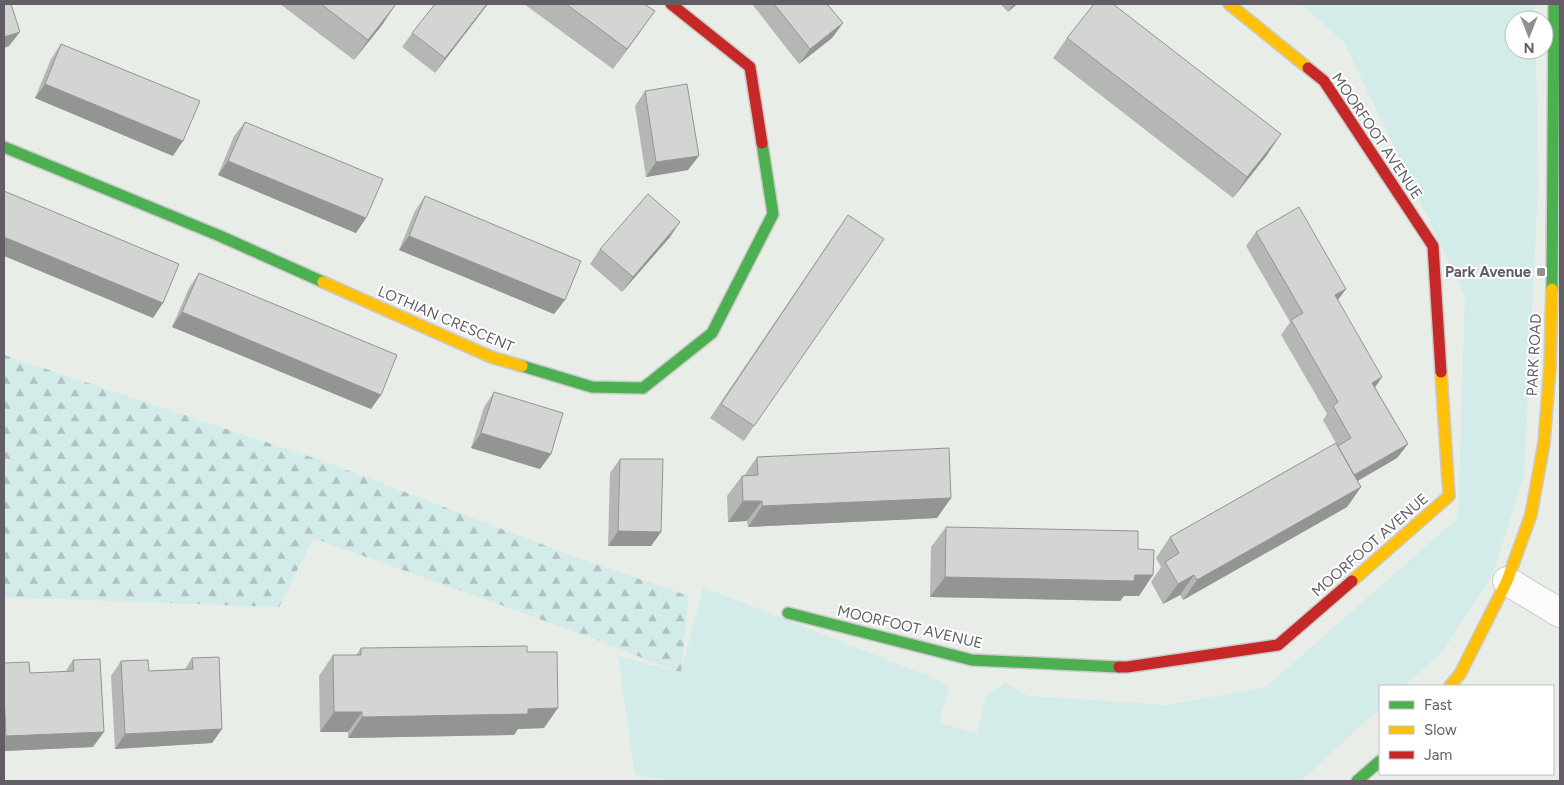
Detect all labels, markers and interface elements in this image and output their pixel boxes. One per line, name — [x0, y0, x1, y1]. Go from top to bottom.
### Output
north arrow — [1504, 10, 1554, 60]
text: N — [1524, 39, 1534, 56]
street label: MOORFOOT AVENUE — [1328, 69, 1426, 203]
place label: Park Avenue — [1445, 263, 1532, 281]
marker: Park Avenue — [1535, 266, 1547, 278]
street label: LOTHIAN CRESCENT — [375, 282, 517, 356]
street label: PARK ROAD — [1523, 313, 1545, 397]
street label: MOORFOOT AVENUE — [1308, 489, 1432, 601]
street label: MOORFOOT AVENUE — [836, 602, 984, 652]
legend — [1379, 685, 1554, 775]
text: Fast — [1424, 696, 1453, 714]
text: Slow — [1424, 721, 1457, 739]
text: Jam — [1424, 746, 1452, 764]

